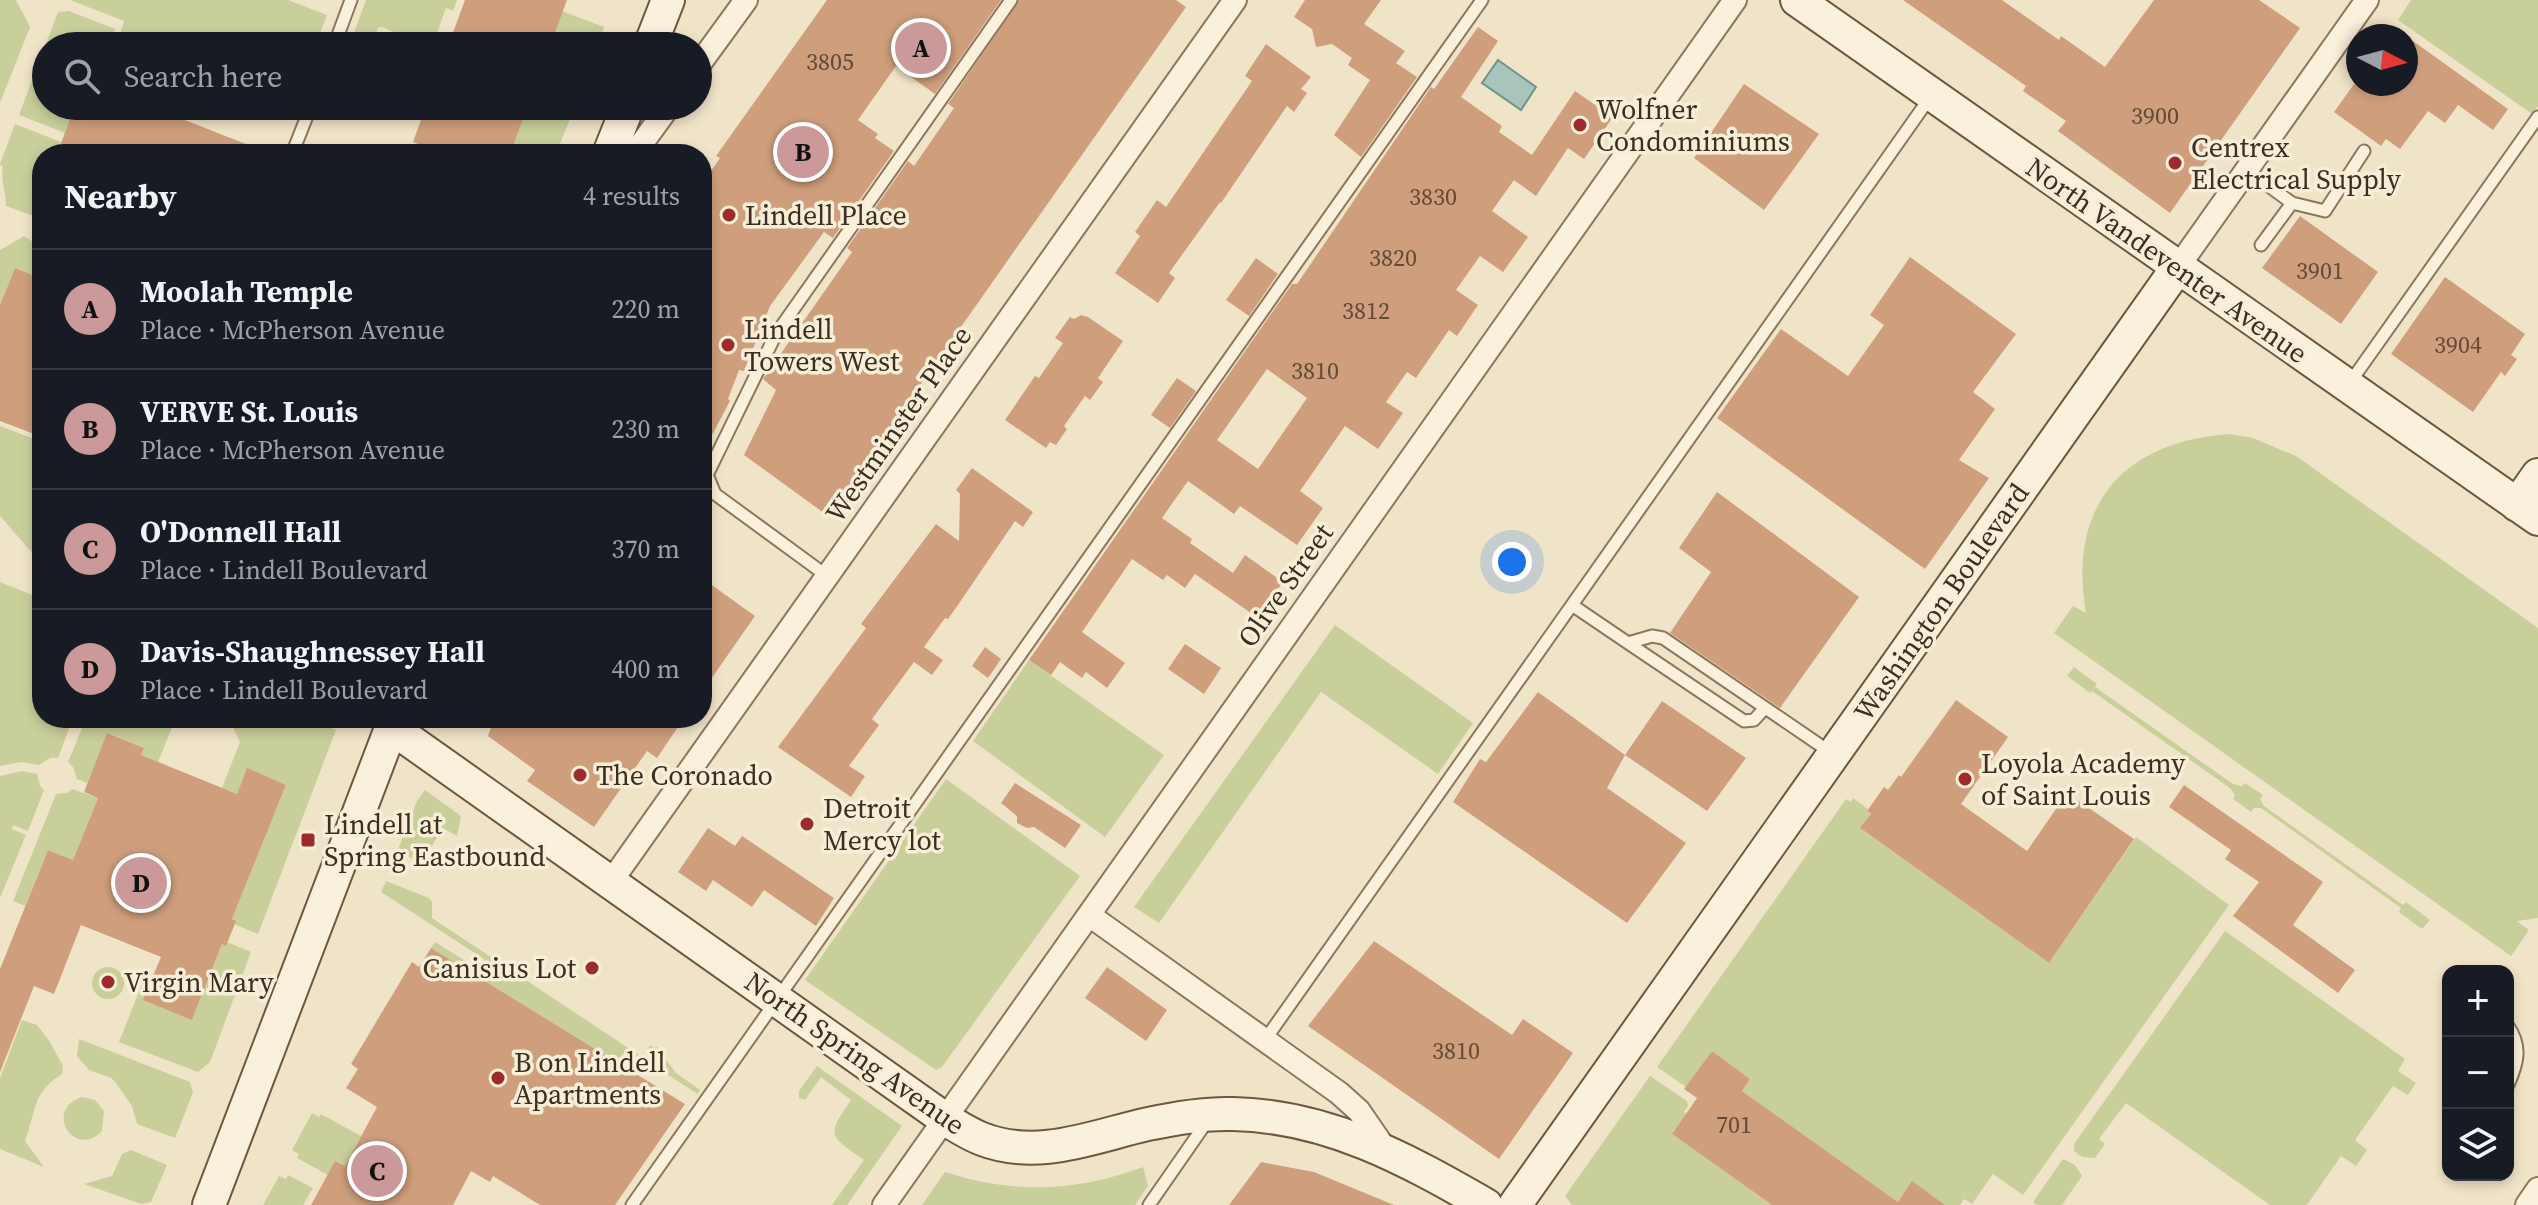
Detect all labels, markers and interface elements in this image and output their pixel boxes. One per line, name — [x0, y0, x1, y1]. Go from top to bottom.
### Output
pin: A — [895, 18, 947, 78]
north arrow — [2346, 24, 2418, 96]
search box — [32, 32, 712, 120]
house number: 3805 — [806, 45, 854, 78]
icon: search — [60, 54, 104, 98]
text: Search here — [124, 56, 282, 97]
place label: Wolfner Condominiums — [1596, 90, 1790, 160]
house number: 3900 — [2131, 99, 2179, 132]
marker: Wolfner Condominiums — [1571, 116, 1589, 134]
pin: B — [777, 122, 829, 182]
place label: Centrex Electrical Supply — [2191, 128, 2401, 198]
street label: North Vandeventer Avenue — [2019, 148, 2315, 372]
marker: Centrex Electrical Supply — [2166, 154, 2184, 172]
text: Nearby — [64, 173, 177, 219]
text: 4 results — [583, 178, 680, 214]
house number: 3830 — [1409, 180, 1457, 213]
place label: Lindell Place — [745, 196, 907, 234]
marker: Lindell Place — [720, 206, 738, 224]
house number: 3820 — [1369, 241, 1417, 274]
house number: 3901 — [2296, 254, 2344, 287]
text: Moolah Temple — [140, 271, 353, 312]
text: A — [81, 291, 99, 327]
text: 220 m — [612, 291, 680, 327]
house number: 3812 — [1342, 294, 1390, 327]
place label: Lindell Towers West — [744, 310, 900, 380]
text: Place · McPherson Avenue — [140, 312, 445, 348]
street label: Westminster Place — [816, 318, 980, 530]
house number: 3904 — [2434, 328, 2482, 361]
marker: Lindell Towers West — [719, 336, 737, 354]
house number: 3810 — [1291, 354, 1339, 387]
text: VERVE St. Louis — [140, 391, 358, 432]
text: B — [82, 411, 98, 447]
text: 230 m — [612, 411, 680, 447]
text: Place · McPherson Avenue — [140, 432, 445, 468]
street label: Washington Boulevard — [1844, 475, 2038, 729]
text: O'Donnell Hall — [140, 511, 341, 552]
street label: Olive Street — [1228, 515, 1342, 654]
text: C — [82, 531, 98, 567]
text: 370 m — [612, 531, 680, 567]
your location — [1492, 542, 1532, 582]
text: Place · Lindell Boulevard — [140, 552, 428, 588]
text: Davis-Shaughnessey Hall — [140, 631, 485, 672]
text: D — [81, 651, 99, 687]
text: 400 m — [612, 651, 680, 687]
text: Place · Lindell Boulevard — [140, 672, 428, 708]
place label: Loyola Academy of Saint Louis — [1981, 744, 2186, 814]
place label: The Coronado — [596, 756, 773, 794]
marker: The Coronado — [571, 766, 589, 784]
marker: Loyola Academy of Saint Louis — [1956, 770, 1974, 788]
place label: Detroit Mercy lot — [823, 789, 942, 859]
place label: Lindell at Spring Eastbound — [324, 805, 545, 875]
marker: Detroit Mercy lot — [798, 815, 816, 833]
marker: Lindell at Spring Eastbound — [299, 831, 317, 849]
pin: D — [115, 853, 167, 913]
place label: Canisius Lot — [423, 949, 577, 987]
marker: Canisius Lot — [583, 959, 601, 977]
place label: Virgin Mary — [124, 963, 274, 1001]
street label: North Spring Avenue — [737, 963, 973, 1143]
map controls — [2442, 965, 2514, 1181]
button: + — [2442, 965, 2514, 1037]
marker: Virgin Mary — [99, 973, 117, 991]
house number: 3810 — [1432, 1034, 1480, 1067]
button: − — [2442, 1037, 2514, 1109]
place label: B on Lindell Apartments — [514, 1043, 666, 1113]
marker: B on Lindell Apartments — [489, 1069, 507, 1087]
house number: 701 — [1716, 1108, 1752, 1141]
button: layers — [2442, 1109, 2514, 1181]
pin: C — [351, 1141, 403, 1201]

